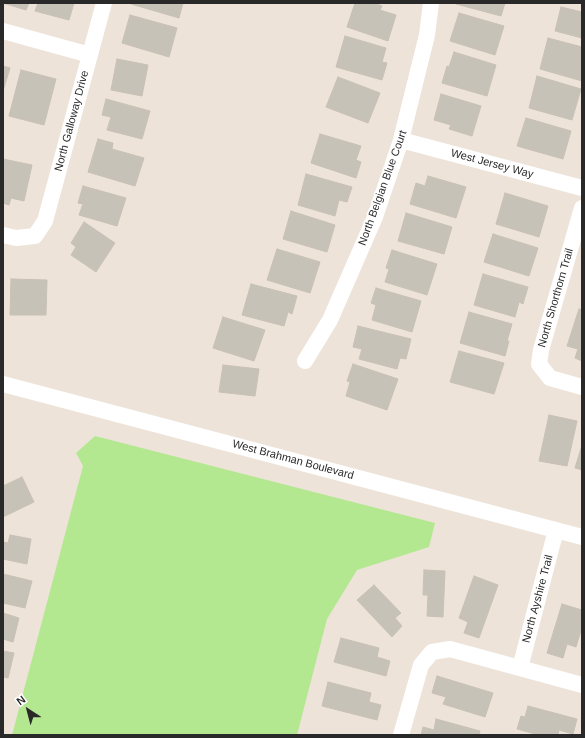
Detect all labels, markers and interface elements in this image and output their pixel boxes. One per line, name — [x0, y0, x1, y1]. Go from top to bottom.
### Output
street label: North Galloway Drive — [52, 69, 92, 173]
street label: North Belgian Blue Court — [356, 129, 410, 247]
street label: West Jersey Way — [449, 147, 535, 181]
street label: North Shorthorn Trail — [536, 247, 576, 349]
street label: West Brahman Boulevard — [231, 437, 355, 483]
street label: North Ayshire Trail — [520, 554, 556, 644]
north arrow — [8, 690, 48, 730]
text: N — [14, 693, 28, 707]

